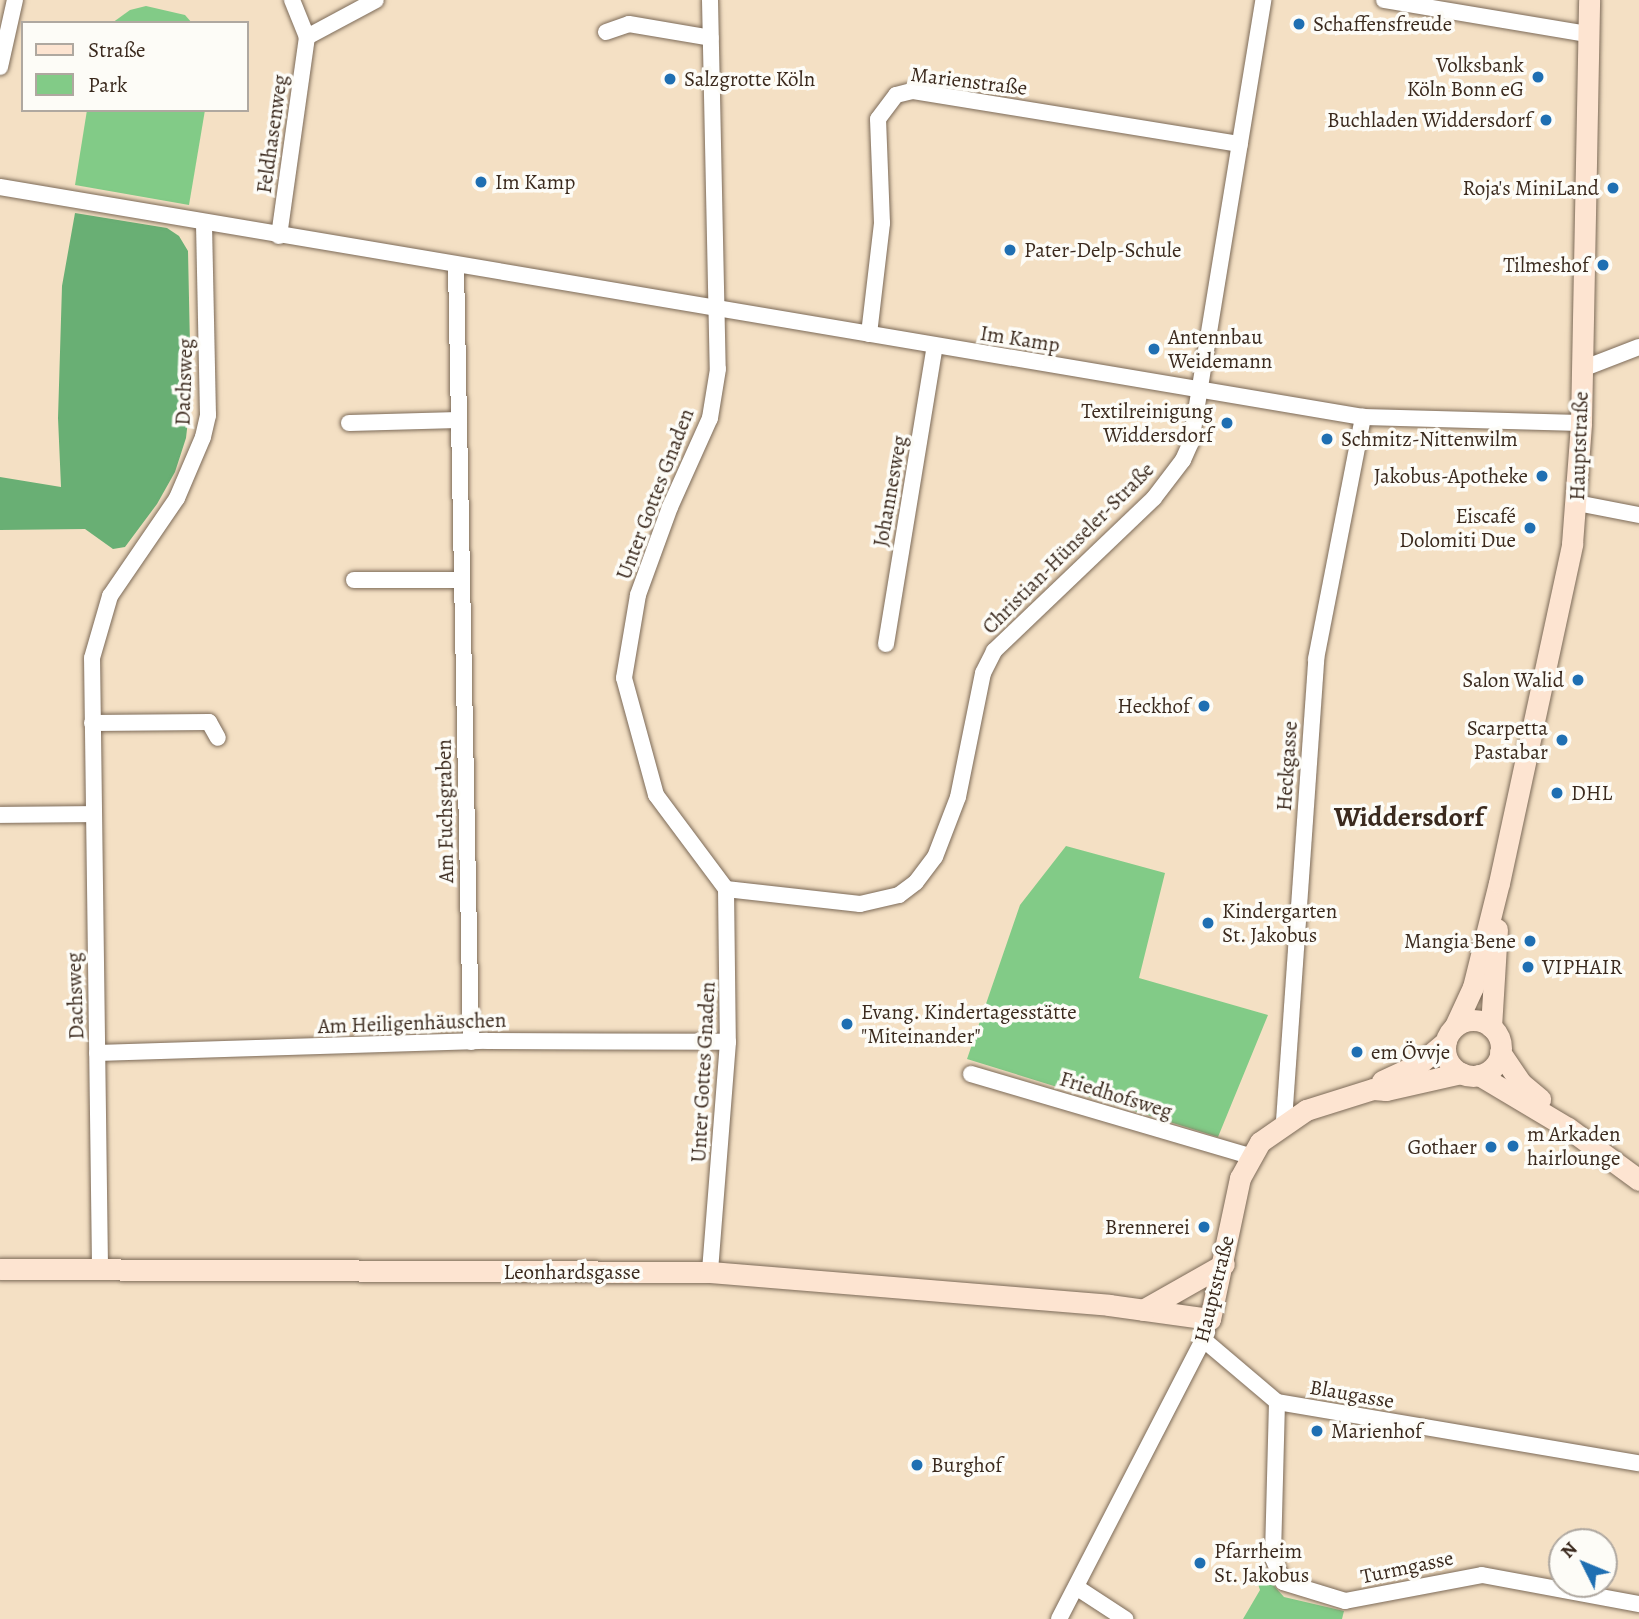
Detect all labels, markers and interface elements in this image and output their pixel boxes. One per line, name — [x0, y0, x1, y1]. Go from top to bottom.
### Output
place label: Schaffensfreude — [1313, 11, 1452, 37]
marker: Schaffensfreude — [1291, 16, 1307, 32]
legend — [21, 21, 248, 112]
text: Straße — [88, 36, 146, 64]
place label: Volksbank Köln Bonn eG — [1407, 52, 1524, 102]
street label: Marienstraße — [909, 61, 1029, 101]
place label: Salzgrotte Köln — [684, 66, 815, 92]
marker: Volksbank Köln Bonn eG — [1530, 69, 1546, 85]
text: Park — [88, 71, 127, 99]
marker: Salzgrotte Köln — [662, 71, 678, 87]
street label: Feldhasenweg — [251, 73, 293, 195]
place label: Buchladen Widdersdorf — [1327, 107, 1532, 133]
marker: Buchladen Widdersdorf — [1538, 112, 1554, 128]
place label: Im Kamp — [495, 169, 575, 195]
marker: Im Kamp — [473, 174, 489, 190]
place label: Roja's MiniLand — [1463, 175, 1599, 201]
marker: Roja's MiniLand — [1605, 180, 1621, 196]
place label: Pater-Delp-Schule — [1024, 237, 1181, 263]
marker: Pater-Delp-Schule — [1002, 242, 1018, 258]
place label: Tilmeshof — [1503, 252, 1589, 278]
marker: Tilmeshof — [1595, 257, 1611, 273]
street label: Im Kamp — [978, 320, 1062, 358]
place label: Antennbau Weidemann — [1168, 324, 1272, 374]
street label: Dachsweg — [170, 338, 198, 426]
marker: Antennbau Weidemann — [1146, 341, 1162, 357]
street label: Hauptstraße — [1564, 391, 1594, 501]
place label: Textilreinigung Widdersdorf — [1081, 398, 1213, 448]
street label: Unter Gottes Gnaden — [611, 405, 699, 583]
marker: Textilreinigung Widdersdorf — [1219, 415, 1235, 431]
place label: Schmitz-Nittenwilm — [1341, 426, 1518, 452]
marker: Schmitz-Nittenwilm — [1319, 431, 1335, 447]
street label: Johannesweg — [868, 433, 912, 549]
street label: Christian-Hünseler-Straße — [977, 457, 1159, 639]
place label: Jakobus-Apotheke — [1374, 463, 1528, 489]
marker: Jakobus-Apotheke — [1534, 468, 1550, 484]
place label: Eiscafé Dolomiti Due — [1399, 503, 1516, 553]
marker: Eiscafé Dolomiti Due — [1522, 520, 1538, 536]
place label: Salon Walid — [1462, 667, 1564, 693]
marker: Salon Walid — [1570, 672, 1586, 688]
place label: Heckhof — [1117, 693, 1190, 719]
marker: Heckhof — [1196, 698, 1212, 714]
place label: Scarpetta Pastabar — [1467, 715, 1548, 765]
street label: Heckgasse — [1271, 720, 1303, 812]
marker: Scarpetta Pastabar — [1554, 732, 1570, 748]
street label: Am Fuchsgraben — [431, 739, 459, 883]
place label: DHL — [1571, 780, 1612, 806]
marker: DHL — [1549, 785, 1565, 801]
district label: Widdersdorf — [1334, 800, 1484, 834]
place label: Kindergarten St. Jakobus — [1222, 898, 1337, 948]
marker: Kindergarten St. Jakobus — [1200, 915, 1216, 931]
place label: Mangia Bene — [1404, 928, 1516, 954]
marker: Mangia Bene — [1522, 933, 1538, 949]
street label: Dachsweg — [61, 952, 89, 1040]
place label: VIPHAIR — [1542, 954, 1622, 980]
marker: VIPHAIR — [1520, 959, 1536, 975]
street label: Unter Gottes Gnaden — [686, 981, 720, 1163]
place label: Evang. Kindertagesstätte "Miteinander" — [861, 999, 1077, 1049]
street label: Am Heiligenhäuschen — [317, 1007, 507, 1039]
marker: Evang. Kindertagesstätte "Miteinander" — [839, 1016, 855, 1032]
place label: em Övvje — [1371, 1039, 1450, 1065]
marker: em Övvje — [1349, 1044, 1365, 1060]
street label: Friedhofsweg — [1057, 1066, 1175, 1124]
place label: m Arkaden hairlounge — [1527, 1121, 1621, 1171]
place label: Gothaer — [1408, 1134, 1477, 1160]
marker: m Arkaden hairlounge — [1505, 1138, 1521, 1154]
marker: Gothaer — [1483, 1139, 1499, 1155]
place label: Brennerei — [1105, 1214, 1190, 1240]
marker: Brennerei — [1196, 1219, 1212, 1235]
street label: Hauptstraße — [1189, 1233, 1239, 1345]
street label: Leonhardsgasse — [504, 1259, 640, 1285]
street label: Blaugasse — [1308, 1374, 1396, 1414]
place label: Marienhof — [1331, 1418, 1422, 1444]
marker: Marienhof — [1309, 1423, 1325, 1439]
place label: Burghof — [931, 1452, 1002, 1478]
marker: Burghof — [909, 1457, 925, 1473]
north arrow — [1548, 1528, 1618, 1598]
text: N — [1555, 1536, 1583, 1564]
place label: Pfarrheim St. Jakobus — [1214, 1538, 1310, 1588]
street label: Turmgasse — [1358, 1545, 1456, 1589]
marker: Pfarrheim St. Jakobus — [1192, 1555, 1208, 1571]

